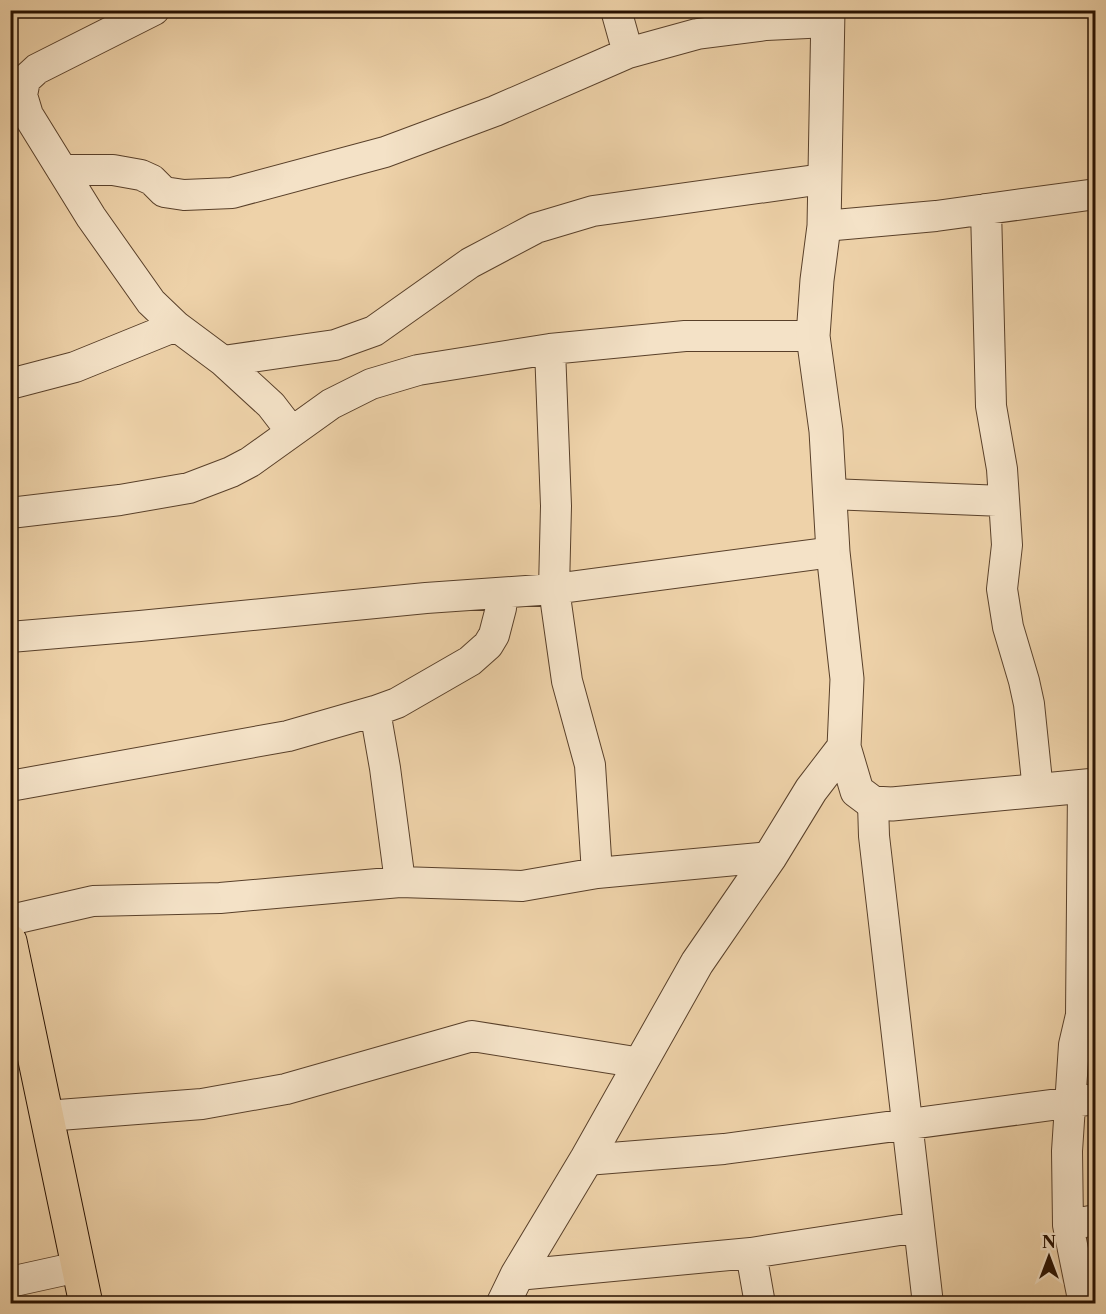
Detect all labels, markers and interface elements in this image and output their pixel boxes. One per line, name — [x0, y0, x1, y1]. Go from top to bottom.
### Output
north arrow — [1019, 1227, 1079, 1287]
text: N — [1042, 1232, 1056, 1252]

